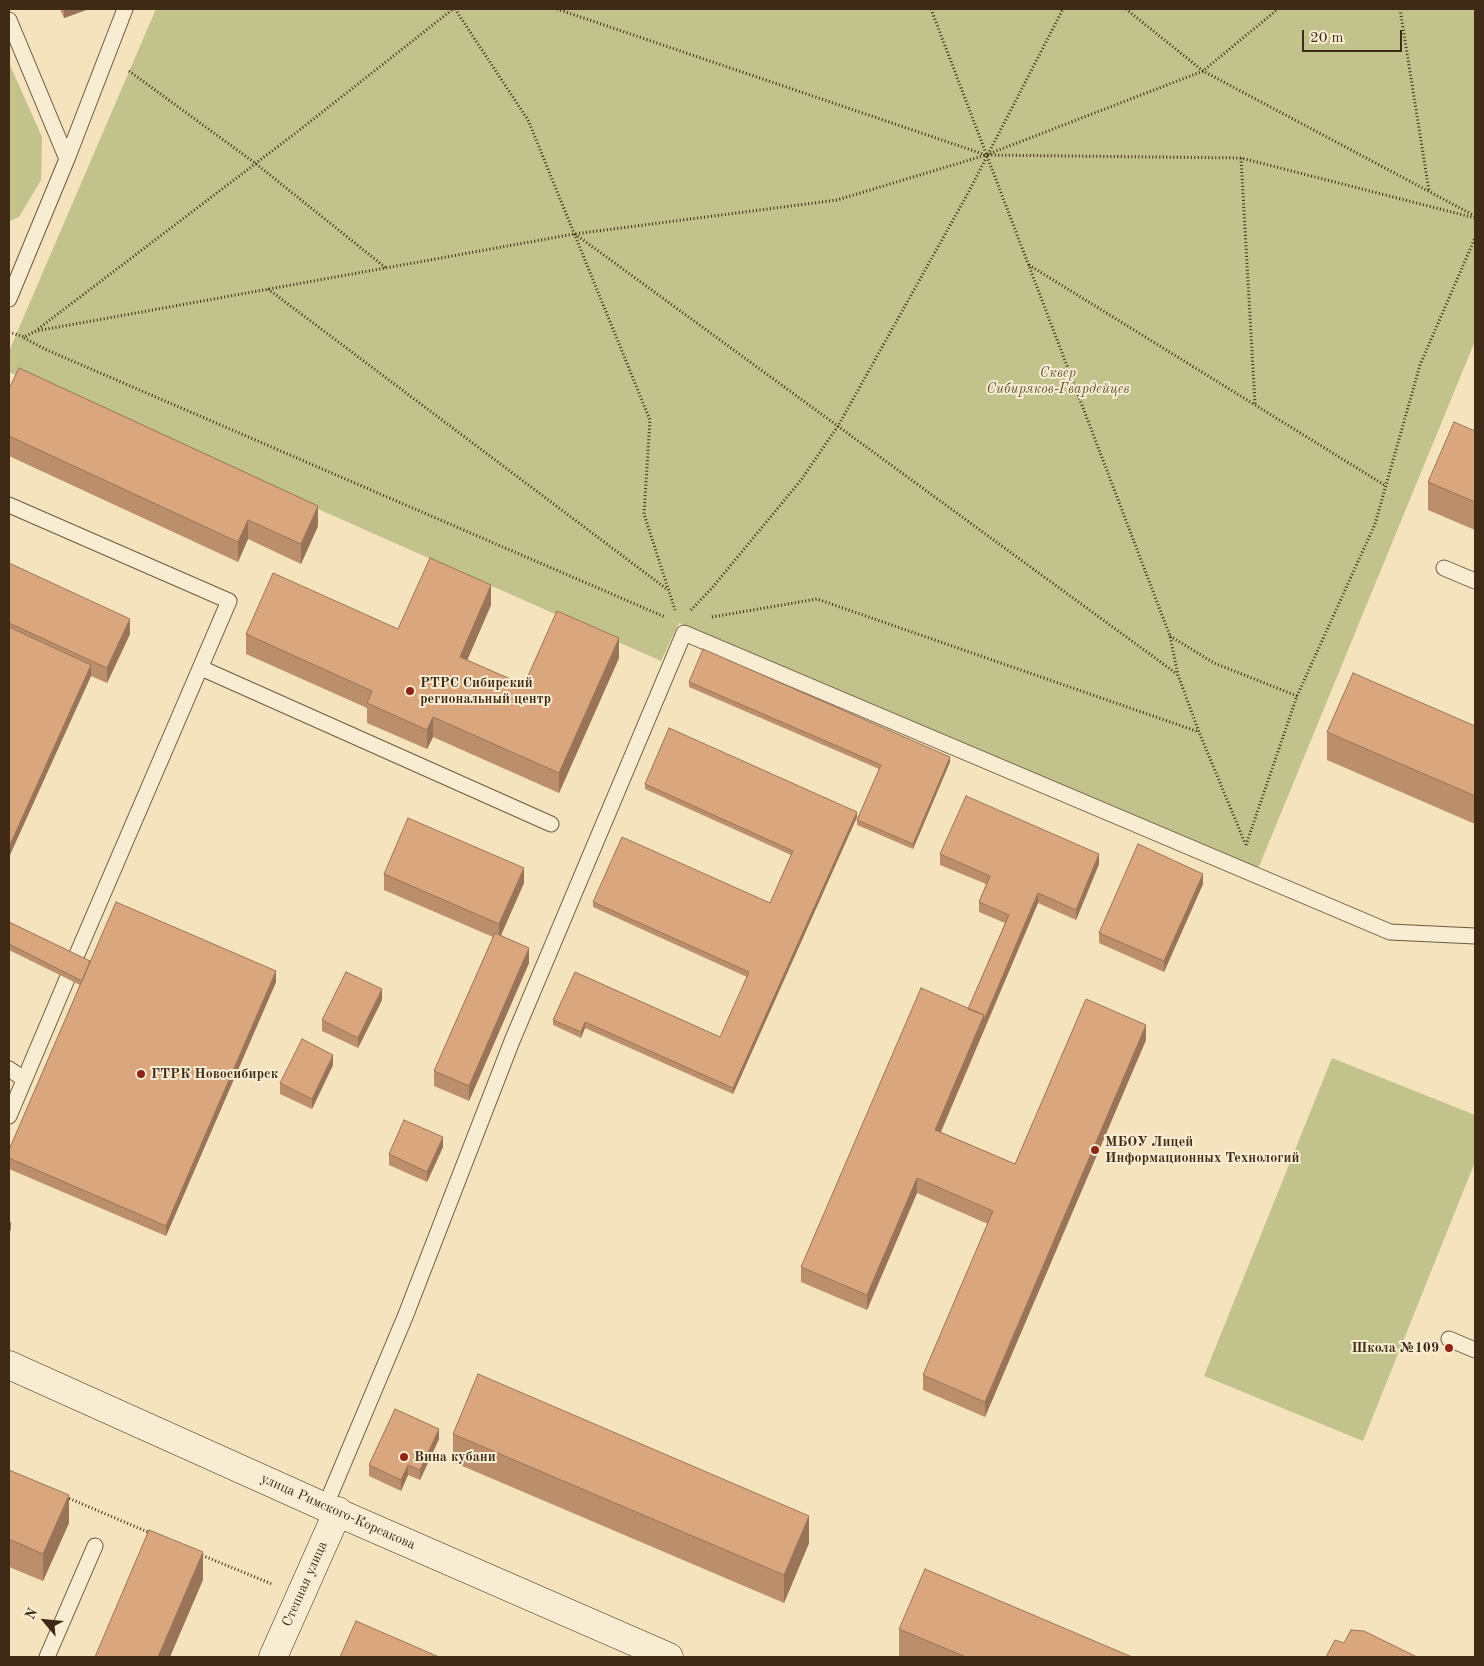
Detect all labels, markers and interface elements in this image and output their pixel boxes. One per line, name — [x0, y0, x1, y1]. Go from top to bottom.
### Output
scale bar — [1304, 20, 1404, 52]
text: 20 m — [1310, 31, 1344, 46]
park label: Сквер Сибиряков-Гвардейцев — [987, 365, 1129, 398]
place label: РТРС Сибирский региональный центр — [420, 675, 551, 708]
marker: РТРС Сибирский региональный центр — [404, 685, 416, 697]
place label: ГТРК Новосибирск — [151, 1066, 278, 1082]
marker: ГТРК Новосибирск — [135, 1068, 147, 1080]
place label: МБОУ Лицей Информационных Технологий — [1105, 1134, 1299, 1166]
marker: МБОУ Лицей Информационных Технологий — [1089, 1144, 1101, 1156]
place label: Школа №109 — [1351, 1340, 1439, 1356]
marker: Школа №109 — [1443, 1342, 1455, 1354]
place label: Вина кубани — [414, 1449, 496, 1465]
marker: Вина кубани — [398, 1451, 410, 1463]
street label: улица Римского-Корсакова — [258, 1470, 418, 1554]
street label: Степная улица — [279, 1539, 331, 1629]
north arrow — [20, 1596, 70, 1646]
text: N — [23, 1606, 40, 1622]

